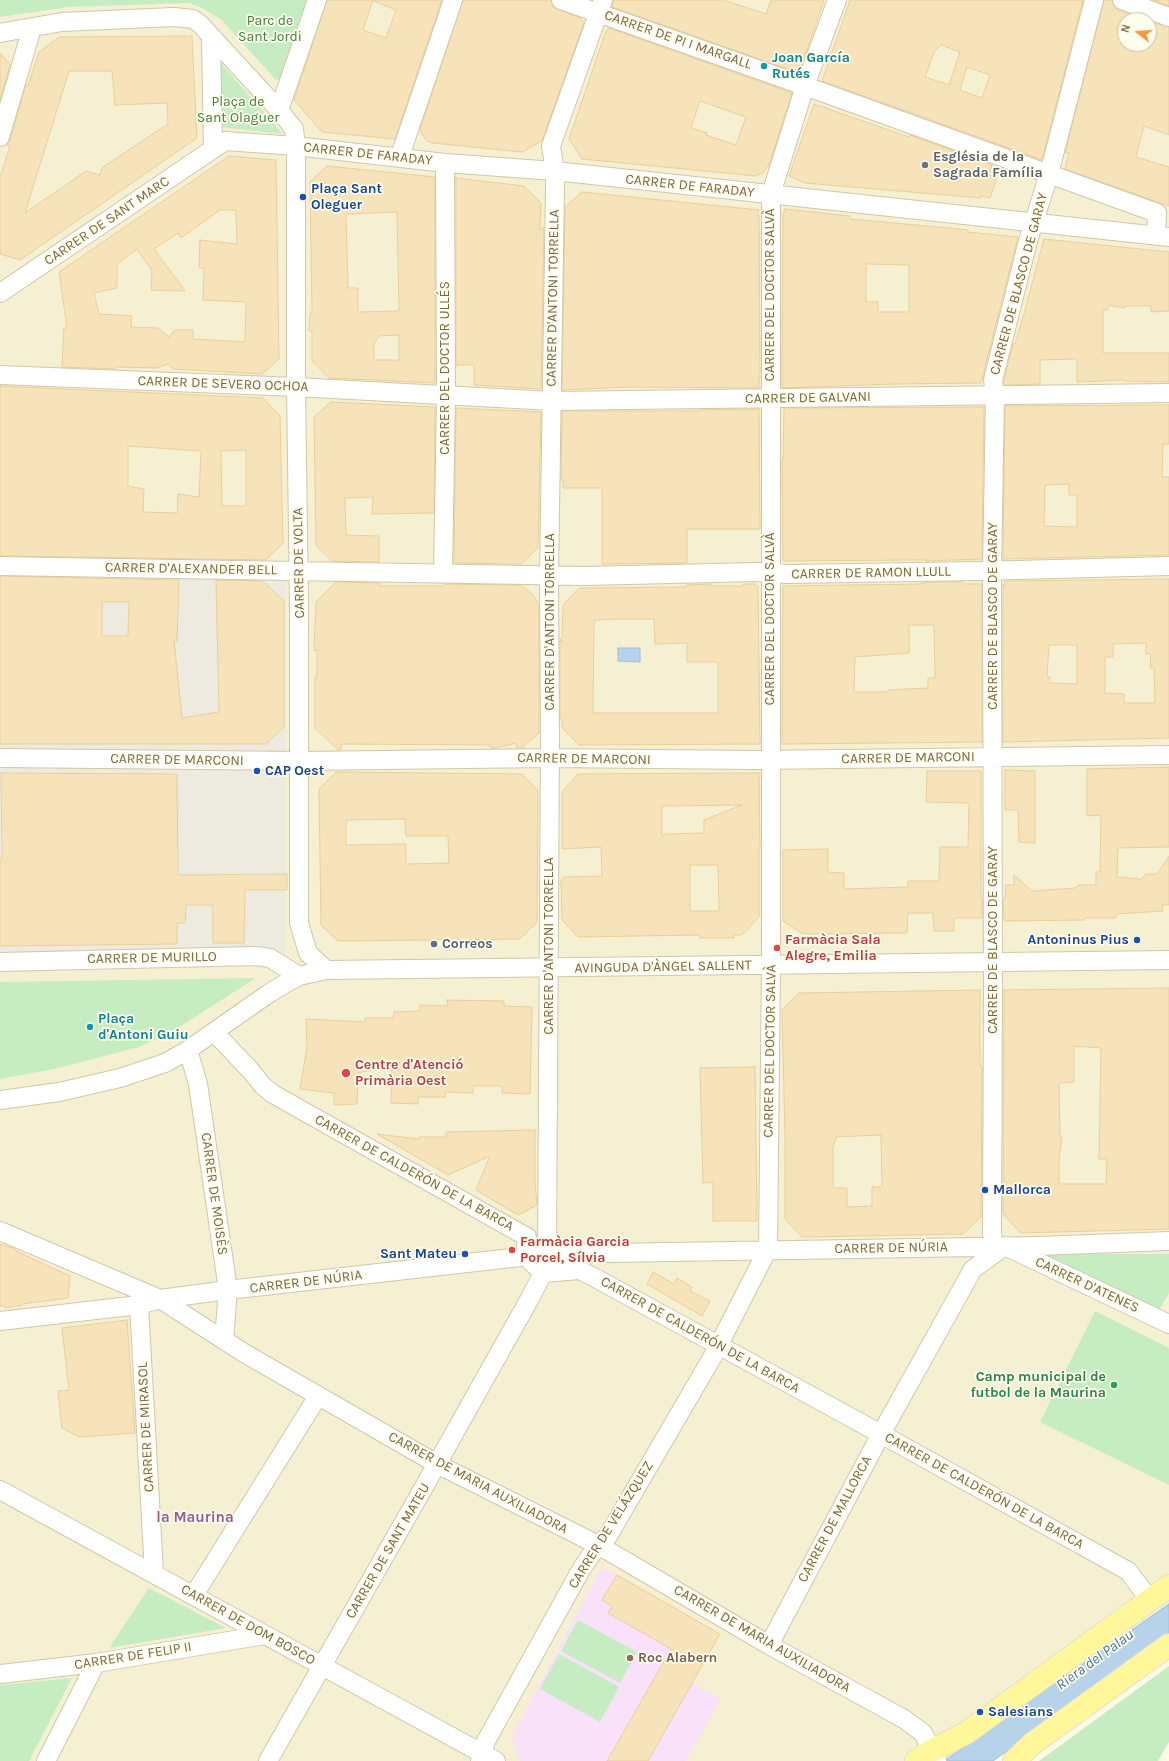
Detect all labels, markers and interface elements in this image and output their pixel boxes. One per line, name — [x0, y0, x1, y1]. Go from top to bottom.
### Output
street label: CARRER DE PI I MARGALL — [602, 7, 754, 73]
north arrow — [1117, 12, 1157, 52]
park label: Parc de Sant Jordi — [238, 13, 302, 46]
text: N — [1119, 23, 1133, 34]
place label: Joan García Rutés — [772, 50, 850, 82]
marker: Joan García Rutés — [759, 61, 769, 71]
park label: Plaça de Sant Olaguer — [197, 94, 279, 126]
street label: CARRER DE FARADAY — [303, 139, 433, 169]
place label: Església de la Sagrada Família — [933, 149, 1043, 182]
marker: Església de la Sagrada Família — [920, 160, 930, 170]
street label: CARRER DE FARADAY — [625, 171, 755, 201]
street label: CARRER DE SANT MARC — [41, 173, 173, 269]
place label: Plaça Sant Oleguer — [311, 181, 382, 214]
street label: CARRER DE BLASCO DE GARAY — [987, 191, 1051, 377]
marker: Plaça Sant Oleguer — [298, 192, 308, 202]
street label: CARRER DEL DOCTOR SALVÀ — [762, 208, 778, 382]
street label: CARRER D'ANTONI TORRELLA — [543, 209, 563, 387]
street label: CARRER DEL DOCTOR ULLÉS — [437, 281, 453, 455]
street label: CARRER DE SEVERO OCHOA — [137, 373, 309, 395]
street label: CARRER DE GALVANI — [745, 389, 871, 407]
street label: CARRER DE VOLTA — [290, 507, 308, 619]
street label: CARRER DE BLASCO DE GARAY — [985, 522, 1001, 710]
street label: CARRER DEL DOCTOR SALVÀ — [762, 532, 778, 706]
street label: CARRER D'ANTONI TORRELLA — [542, 533, 558, 711]
street label: CARRER D'ALEXANDER BELL — [105, 559, 277, 579]
street label: CARRER DE RAMON LLULL — [791, 563, 951, 583]
street label: CARRER DE MARCONI — [841, 748, 975, 768]
street label: CARRER DE MARCONI — [517, 749, 651, 769]
street label: CARRER DE MARCONI — [110, 750, 244, 770]
place label: CAP Oest — [265, 763, 324, 779]
marker: CAP Oest — [252, 766, 262, 776]
street label: CARRER DE BLASCO DE GARAY — [985, 846, 1001, 1034]
street label: CARRER D'ANTONI TORRELLA — [541, 857, 557, 1035]
place label: Farmàcia Sala Alegre, Emilia — [785, 932, 881, 964]
place label: Antoninus Pius — [1027, 932, 1129, 948]
marker: Antoninus Pius — [1132, 935, 1142, 945]
place label: Correos — [442, 936, 493, 952]
marker: Correos — [429, 939, 439, 949]
marker: Farmàcia Sala Alegre, Emilia — [772, 943, 782, 953]
street label: CARRER DE MURILLO — [87, 948, 217, 968]
street label: AVINGUDA D'ÀNGEL SALLENT — [574, 957, 752, 977]
street label: CARRER DEL DOCTOR SALVÀ — [760, 964, 780, 1138]
place label: Plaça d'Antoni Guiu — [98, 1011, 189, 1044]
marker: Plaça d'Antoni Guiu — [85, 1022, 95, 1032]
place label: Centre d'Atenció Primària Oest — [355, 1057, 463, 1090]
marker: Centre d'Atenció Primària Oest — [340, 1067, 352, 1079]
street label: CARRER DE CALDERÓN DE LA BARCA — [312, 1111, 516, 1235]
street label: CARRER DE MOISÈS — [197, 1132, 231, 1256]
place label: Mallorca — [993, 1182, 1051, 1198]
marker: Mallorca — [980, 1185, 990, 1195]
place label: Farmàcia Garcia Porcel, Sílvia — [520, 1234, 630, 1266]
street label: CARRER DE NÚRIA — [834, 1239, 948, 1257]
marker: Farmàcia Garcia Porcel, Sílvia — [507, 1245, 517, 1255]
place label: Sant Mateu — [380, 1246, 457, 1262]
marker: Sant Mateu — [460, 1249, 470, 1259]
street label: CARRER D'ATENES — [1032, 1254, 1142, 1316]
street label: CARRER DE NÚRIA — [249, 1267, 363, 1297]
street label: CARRER DE CALDERÓN DE LA BARCA — [598, 1273, 802, 1397]
street label: CARRER DE MIRASOL — [134, 1361, 158, 1493]
place label: Camp municipal de futbol de la Maurina — [970, 1369, 1106, 1402]
marker: Camp municipal de futbol de la Maurina — [1109, 1380, 1119, 1390]
street label: CARRER DE MARIA AUXILIADORA — [385, 1428, 571, 1538]
street label: CARRER DE CALDERÓN DE LA BARCA — [882, 1429, 1086, 1553]
street label: CARRER DE MALLORCA — [794, 1453, 876, 1585]
street label: CARRER DE VELÁZQUEZ — [565, 1458, 657, 1592]
street label: CARRER DE SANT MATEU — [342, 1480, 434, 1622]
district label: la Maurina — [156, 1509, 234, 1527]
street label: CARRER DE DOM BOSCO — [178, 1581, 318, 1669]
street label: CARRER DE MARIA AUXILIADORA — [671, 1581, 853, 1697]
water label: Riera del Palau — [1053, 1626, 1137, 1694]
street label: CARRER DE FELIP II — [73, 1638, 193, 1674]
place label: Roc Alabern — [638, 1650, 717, 1666]
marker: Roc Alabern — [625, 1653, 635, 1663]
place label: Salesians — [988, 1704, 1053, 1720]
marker: Salesians — [975, 1707, 985, 1717]

